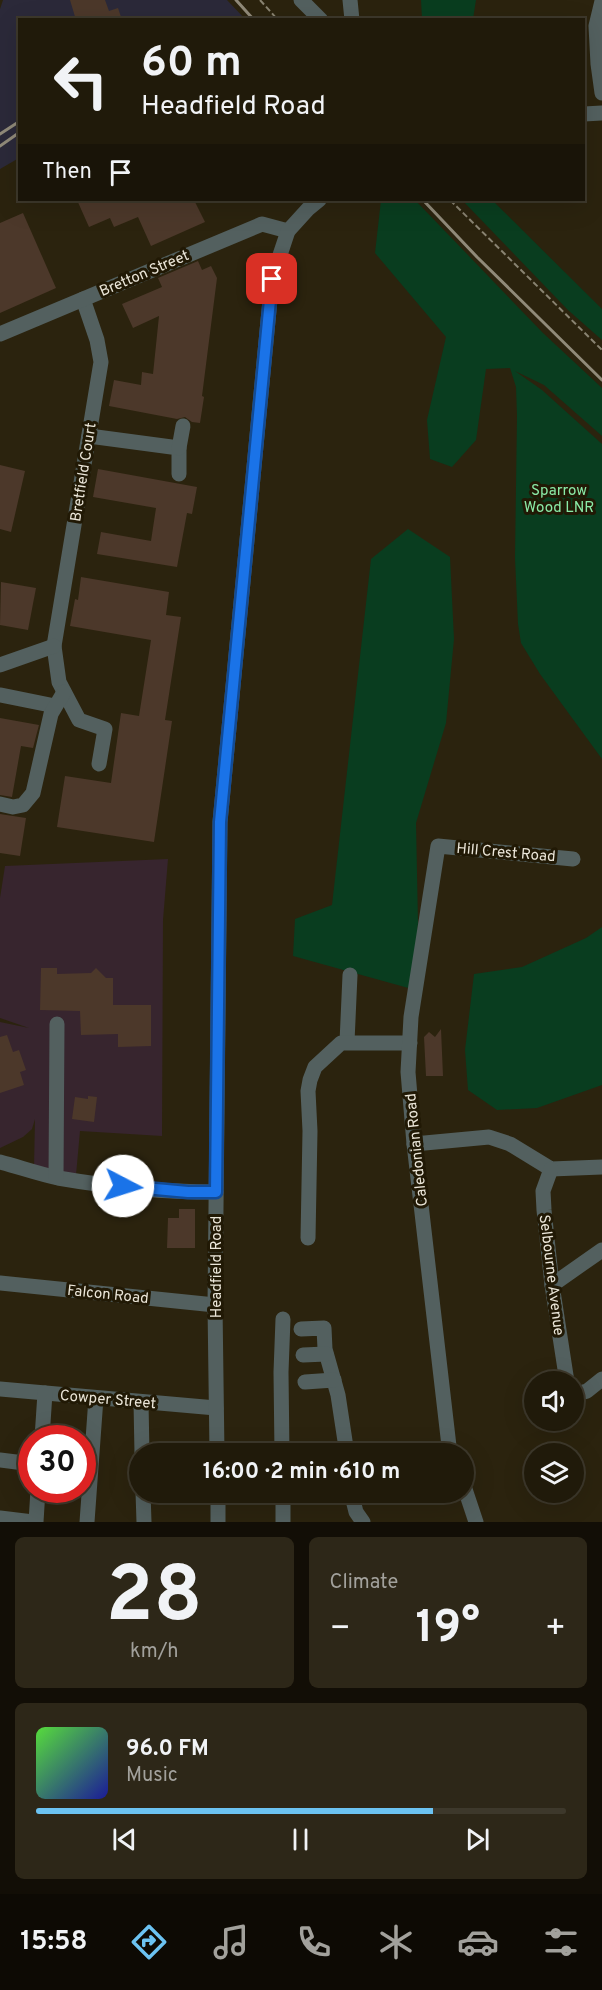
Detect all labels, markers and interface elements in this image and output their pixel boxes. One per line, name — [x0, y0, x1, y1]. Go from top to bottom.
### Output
text: 60 m — [141, 38, 242, 91]
icon: left — [42, 42, 120, 120]
text: Headfield Road — [141, 90, 326, 124]
icon: arrive — [104, 156, 137, 189]
text: Then — [42, 159, 92, 186]
street label: Bretton Street — [97, 247, 192, 302]
pin — [246, 253, 297, 304]
icon: arrive — [255, 262, 288, 295]
street label: Bretfield Court — [67, 421, 102, 523]
park label: Sparrow Wood LNR — [524, 482, 594, 518]
street label: Hill Crest Road — [455, 840, 556, 867]
street label: Caledonian Road — [402, 1092, 433, 1207]
position arrow — [91, 1154, 155, 1218]
street label: Selbourne Avenue — [534, 1214, 567, 1337]
street label: Headfield Road — [208, 1216, 227, 1318]
street label: Falcon Road — [66, 1282, 149, 1309]
map controls — [524, 1371, 584, 1503]
button: sound — [524, 1371, 584, 1431]
street label: Cowper Street — [59, 1387, 157, 1414]
speed limit sign: 30 — [18, 1425, 96, 1503]
button: layers — [524, 1443, 584, 1503]
text: 16:00 · 2 min · 610 m — [203, 1459, 400, 1486]
text: 28 — [106, 1550, 203, 1649]
text: Climate — [330, 1570, 398, 1596]
text: 19° — [416, 1601, 480, 1658]
text: − — [330, 1609, 351, 1651]
text: + — [545, 1609, 566, 1651]
text: km/h — [130, 1639, 179, 1665]
text: 96.0 FM — [126, 1736, 209, 1763]
text: Music — [126, 1763, 178, 1789]
icon: previous — [108, 1823, 141, 1856]
icon: pause — [284, 1823, 317, 1856]
icon: next — [461, 1823, 494, 1856]
icon: directions — [128, 1921, 170, 1963]
icon: music — [210, 1921, 252, 1963]
icon: phone — [293, 1921, 335, 1963]
icon: climate — [375, 1921, 417, 1963]
icon: car — [457, 1921, 499, 1963]
icon: filters — [540, 1921, 582, 1963]
text: 15:58 — [20, 1925, 88, 1959]

